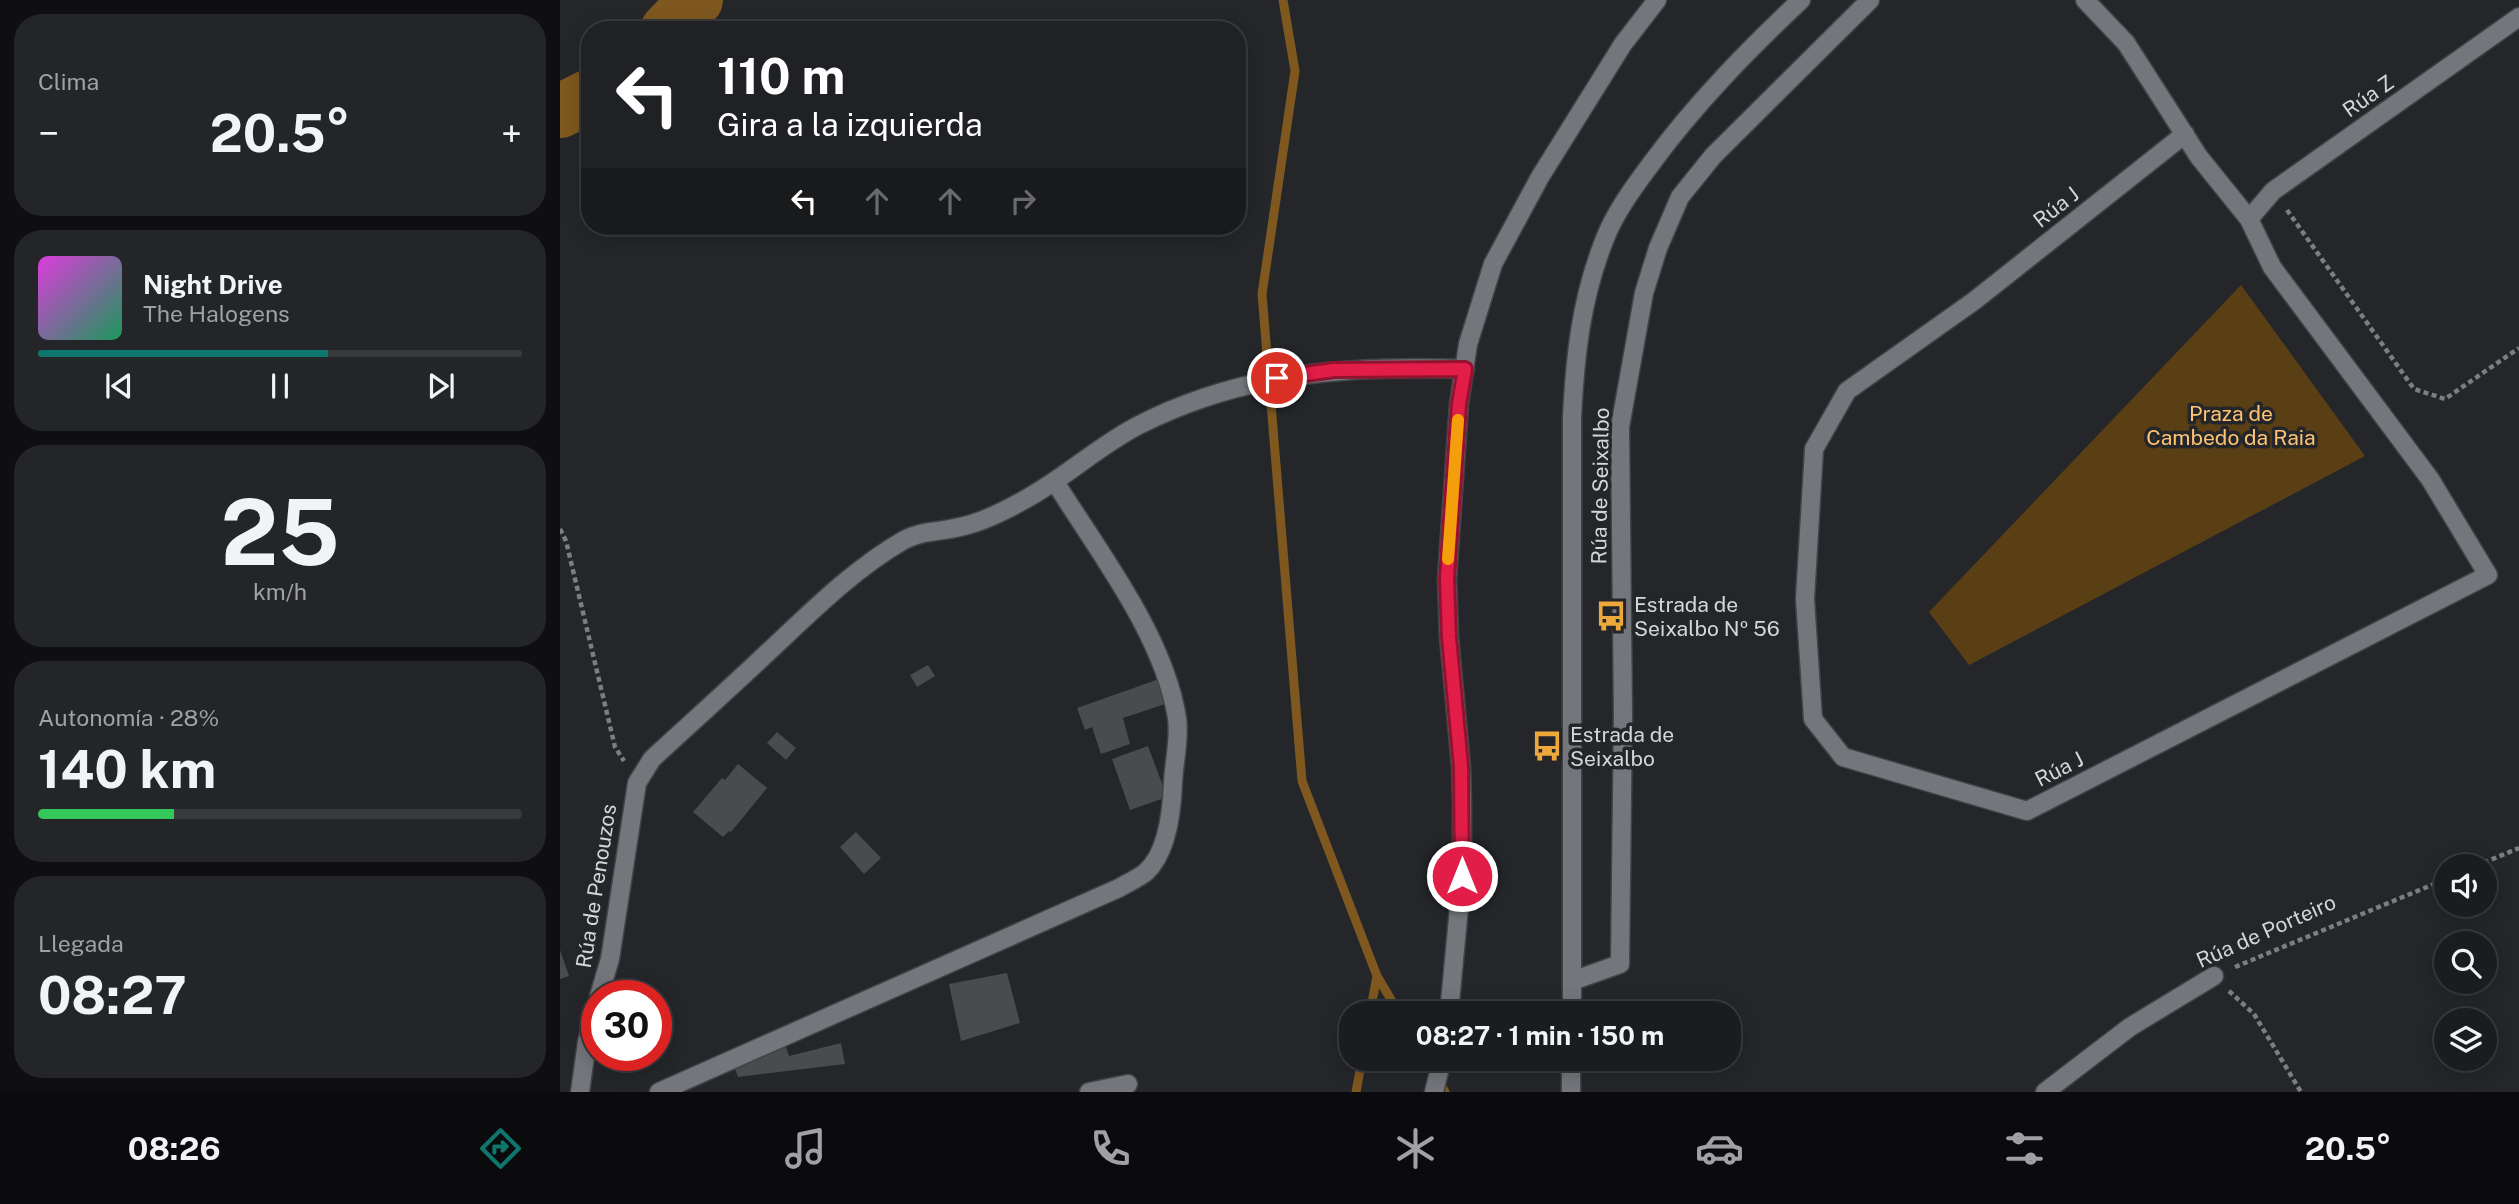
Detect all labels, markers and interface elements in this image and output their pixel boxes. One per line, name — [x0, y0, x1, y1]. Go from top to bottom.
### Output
text: 110 m — [717, 47, 845, 105]
icon: left — [602, 49, 693, 140]
text: Clima — [38, 68, 99, 95]
street label: Rúa Z — [2338, 70, 2398, 122]
text: 20.5° — [210, 103, 350, 164]
text: Gira a la izquierda — [717, 106, 983, 143]
text: − — [38, 111, 59, 156]
text: + — [501, 111, 522, 156]
street label: Rúa J — [2028, 181, 2084, 233]
icon: left — [785, 182, 823, 220]
icon: ahead — [858, 182, 896, 220]
icon: ahead — [931, 182, 969, 220]
icon: right — [1004, 182, 1042, 220]
text: Night Drive — [143, 269, 283, 300]
text: The Halogens — [143, 300, 290, 327]
pin — [1247, 348, 1307, 408]
icon: arrive — [1258, 359, 1296, 397]
icon: previous — [100, 367, 138, 405]
icon: pause — [261, 367, 299, 405]
icon: next — [422, 367, 460, 405]
park label: Praza de Cambedo da Raia — [2146, 401, 2316, 450]
street label: Rúa de Seixalbo — [1586, 407, 1614, 565]
text: 25 — [220, 479, 340, 585]
text: km/h — [253, 578, 307, 605]
place label: Estrada de Seixalbo Nº 56 — [1634, 592, 1780, 641]
bus stop icon: Estrada de Seixalbo Nº 56 — [1594, 599, 1628, 633]
text: Autonomía · 28% — [38, 704, 219, 731]
place label: Estrada de Seixalbo — [1570, 722, 1674, 771]
bus stop icon: Estrada de Seixalbo — [1530, 729, 1564, 763]
text: 140 km — [38, 739, 216, 800]
street label: Rúa J — [2031, 746, 2087, 792]
street label: Rúa de Penouzos — [571, 802, 621, 970]
position arrow — [1425, 839, 1499, 913]
map controls — [2434, 854, 2497, 1071]
button: sound — [2434, 854, 2497, 917]
street label: Rúa de Porteiro — [2192, 889, 2340, 973]
text: Llegada — [38, 930, 124, 957]
button: search — [2434, 931, 2497, 994]
text: 08:27 — [38, 965, 187, 1026]
speed limit sign: 30 — [581, 980, 672, 1071]
button: layers — [2434, 1008, 2497, 1071]
text: 08:27 · 1 min · 150 m — [1416, 1020, 1664, 1051]
icon: directions — [476, 1124, 525, 1173]
icon: music — [781, 1124, 830, 1173]
icon: phone — [1086, 1124, 1135, 1173]
icon: climate — [1391, 1124, 1440, 1173]
icon: car — [1695, 1124, 1744, 1173]
icon: filters — [2000, 1124, 2049, 1173]
text: 08:26 — [128, 1130, 221, 1167]
text: 20.5° — [2305, 1130, 2391, 1167]

